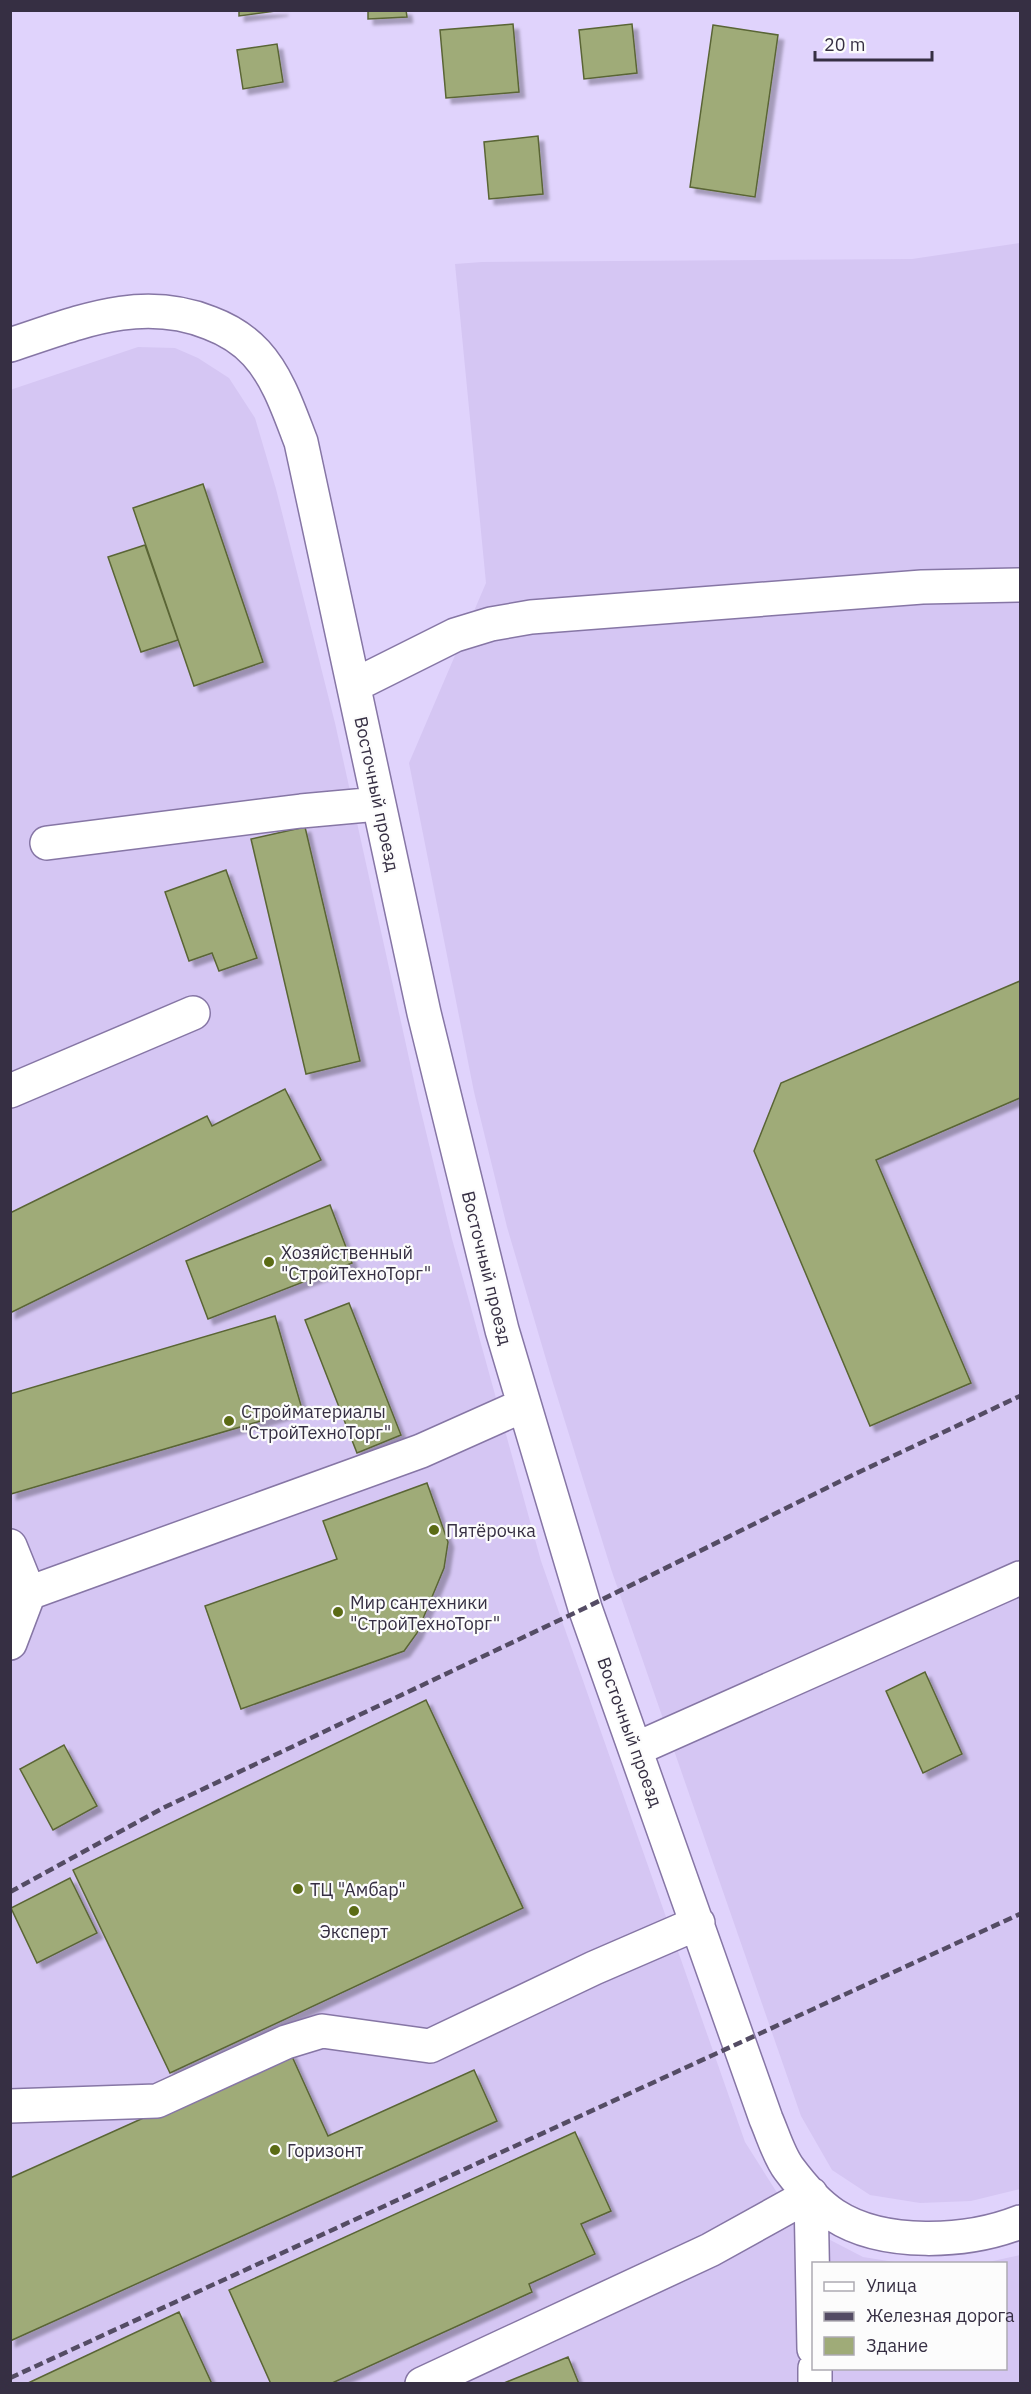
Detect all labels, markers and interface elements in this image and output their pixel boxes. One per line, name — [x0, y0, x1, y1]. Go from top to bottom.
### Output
scale bar — [815, 24, 932, 62]
text: 20 m — [824, 33, 866, 56]
street label: Восточный проезд — [349, 714, 405, 874]
street label: Восточный проезд — [457, 1189, 517, 1348]
place label: Хозяйственный "СтройТехноТорг" — [281, 1241, 431, 1285]
marker: Хозяйственный "СтройТехноТорг" — [262, 1255, 276, 1269]
place label: Стройматериалы "СтройТехноТорг" — [241, 1400, 391, 1444]
marker: Стройматериалы "СтройТехноТорг" — [222, 1414, 236, 1428]
place label: Пятёрочка — [446, 1519, 536, 1542]
marker: Пятёрочка — [427, 1523, 441, 1537]
place label: Мир сантехники "СтройТехноТорг" — [350, 1591, 500, 1635]
marker: Мир сантехники "СтройТехноТорг" — [331, 1605, 345, 1619]
street label: Восточный проезд — [592, 1654, 668, 1810]
place label: ТЦ "Амбар" — [310, 1878, 406, 1901]
marker: ТЦ "Амбар" — [291, 1882, 305, 1896]
marker: Эксперт — [347, 1904, 361, 1918]
place label: Эксперт — [320, 1920, 389, 1943]
place label: Горизонт — [287, 2139, 364, 2162]
marker: Горизонт — [268, 2143, 282, 2157]
legend — [812, 2262, 1007, 2370]
text: Улица — [866, 2274, 917, 2297]
text: Железная дорога — [866, 2304, 1015, 2327]
text: Здание — [866, 2334, 928, 2357]

